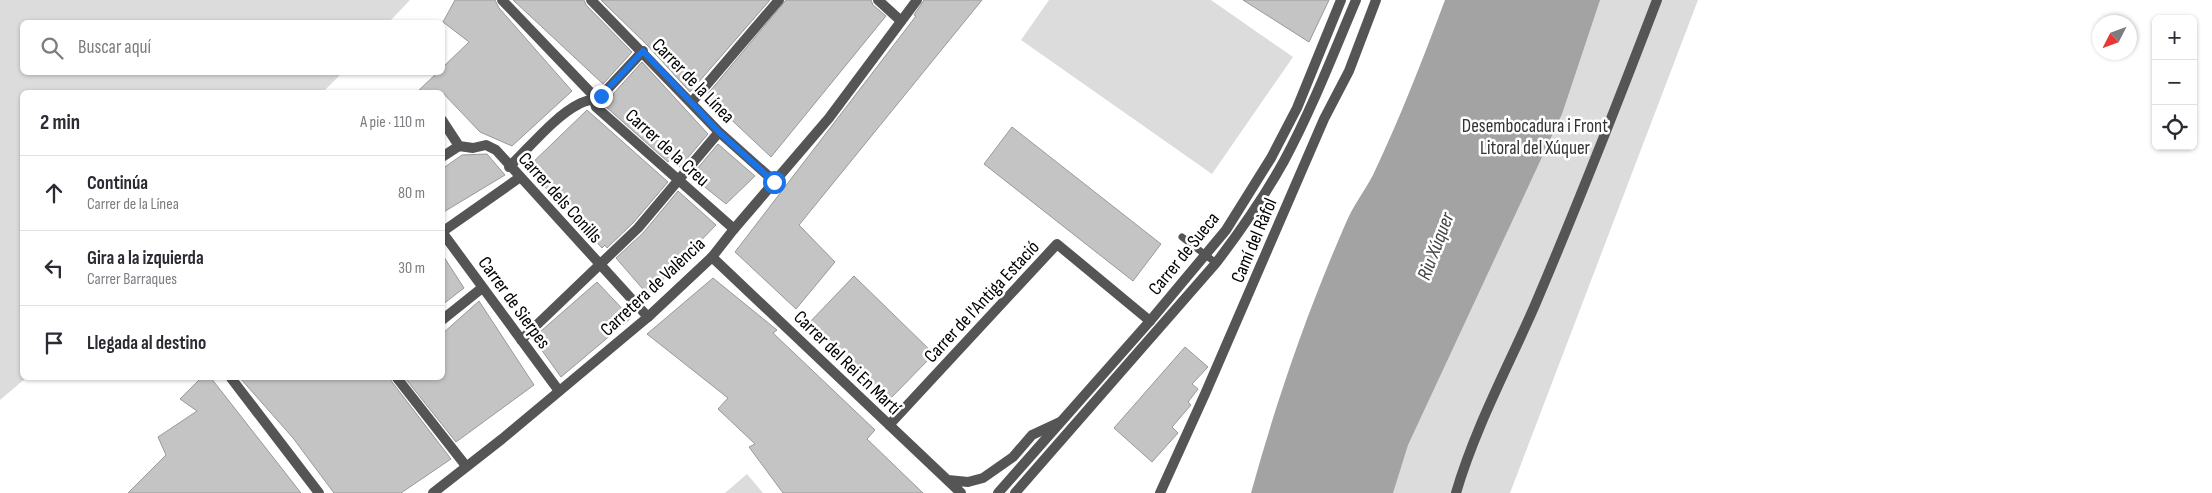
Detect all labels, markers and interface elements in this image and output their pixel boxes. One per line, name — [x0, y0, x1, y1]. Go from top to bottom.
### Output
north arrow — [2092, 15, 2137, 60]
map controls — [2152, 15, 2197, 150]
button: + — [2152, 15, 2197, 60]
search box — [20, 20, 445, 75]
icon: search — [38, 34, 66, 62]
street label: Carrer de la Línea — [647, 34, 739, 128]
text: Buscar aquí — [78, 36, 151, 59]
button: − — [2152, 60, 2197, 105]
route end — [590, 85, 613, 108]
street label: Carrer de la Creu — [620, 104, 714, 192]
button: locate — [2152, 105, 2197, 150]
text: 2 min — [40, 110, 80, 135]
text: A pie · 110 m — [360, 113, 425, 132]
park label: Desembocadura i Front Litoral del Xúquer — [1462, 115, 1608, 160]
street label: Carrer dels Conills — [513, 148, 607, 248]
route start — [763, 171, 786, 194]
text: Continúa — [87, 172, 148, 195]
icon: ahead — [40, 179, 68, 207]
text: 80 m — [398, 184, 425, 203]
text: Carrer de la Línea — [87, 195, 179, 214]
street label: Camí del Ràfol — [1226, 195, 1282, 286]
street label: Carrer de Sueca — [1144, 208, 1225, 300]
water label: Riu Xúquer — [1412, 208, 1460, 283]
street label: Carretera de València — [596, 233, 710, 341]
street label: Carrer de l'Antiga Estació — [920, 236, 1045, 368]
text: Gira a la izquierda — [87, 247, 204, 270]
street label: Carrer de Sierpes — [473, 252, 555, 354]
icon: left — [40, 254, 68, 282]
text: 30 m — [398, 259, 425, 278]
text: Carrer Barraques — [87, 270, 177, 289]
street label: Carrer del Rei En Martí — [788, 306, 906, 420]
icon: arrive — [40, 329, 68, 357]
text: Llegada al destino — [87, 332, 206, 355]

